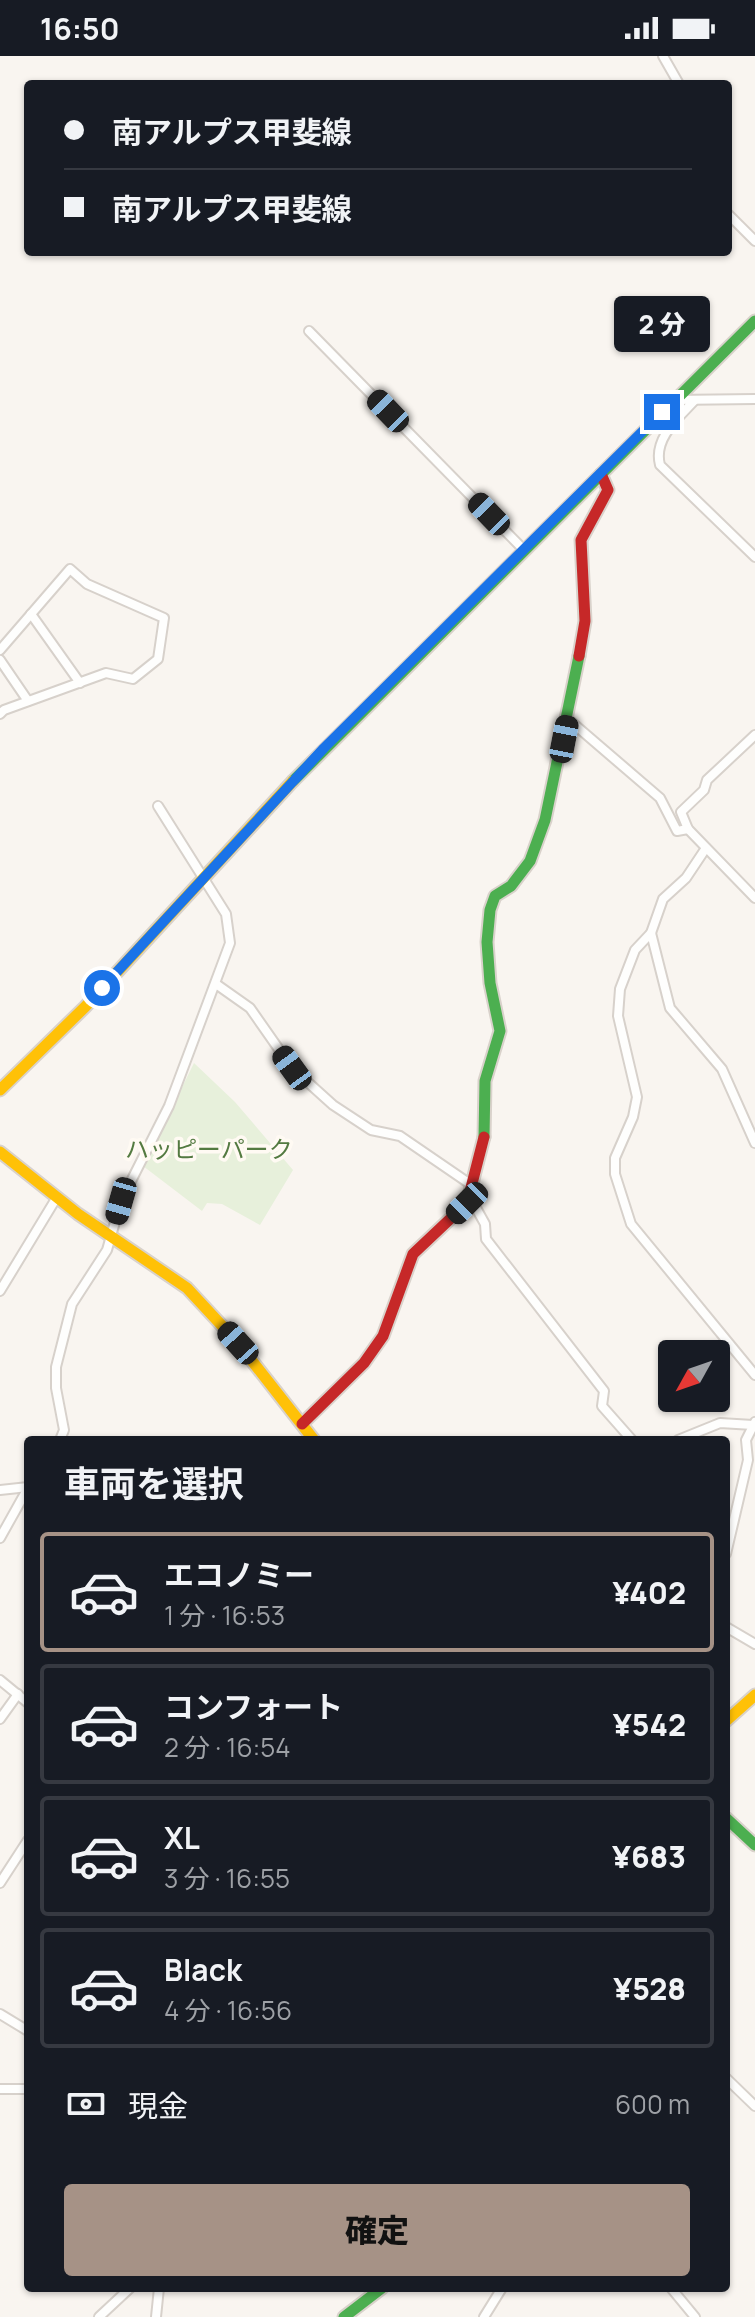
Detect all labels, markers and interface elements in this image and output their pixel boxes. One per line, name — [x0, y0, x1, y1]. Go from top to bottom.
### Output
text: 16:50 — [40, 8, 119, 49]
text: 南アルプス甲斐線 — [112, 111, 352, 152]
text: 南アルプス甲斐線 — [112, 188, 352, 229]
callout: 2 分 — [614, 296, 710, 352]
text: 2 分 — [639, 306, 685, 342]
car — [363, 385, 413, 437]
route end — [644, 394, 680, 430]
car — [464, 488, 514, 540]
car — [548, 713, 580, 765]
route start — [84, 970, 120, 1006]
car — [268, 1042, 316, 1094]
park label: ハッピーパーク — [125, 1132, 293, 1165]
car — [103, 1175, 139, 1227]
car — [442, 1178, 492, 1228]
car — [213, 1317, 263, 1369]
north arrow — [658, 1340, 730, 1412]
map controls — [658, 1340, 730, 1412]
text: 車両を選択 — [64, 1459, 244, 1508]
text: エコノミー — [164, 1554, 314, 1595]
icon: car — [68, 1556, 140, 1628]
text: ¥402 — [612, 1572, 686, 1613]
text: 1 分 · 16:53 — [164, 1597, 285, 1633]
text: コンフォート — [164, 1686, 343, 1727]
icon: car — [68, 1688, 140, 1760]
text: ¥542 — [613, 1704, 686, 1745]
text: 2 分 · 16:54 — [164, 1729, 291, 1765]
text: XL — [164, 1817, 200, 1858]
icon: car — [68, 1820, 140, 1892]
text: ¥683 — [612, 1836, 686, 1877]
text: 3 分 · 16:55 — [164, 1860, 290, 1896]
text: Black — [164, 1949, 242, 1990]
icon: car — [68, 1952, 140, 2024]
text: ¥528 — [613, 1968, 686, 2009]
text: 4 分 · 16:56 — [164, 1992, 292, 2028]
icon: cash — [64, 2082, 108, 2126]
text: 現金 — [128, 2085, 188, 2126]
text: 600 m — [615, 2086, 690, 2122]
button: 確定 — [64, 2184, 690, 2276]

